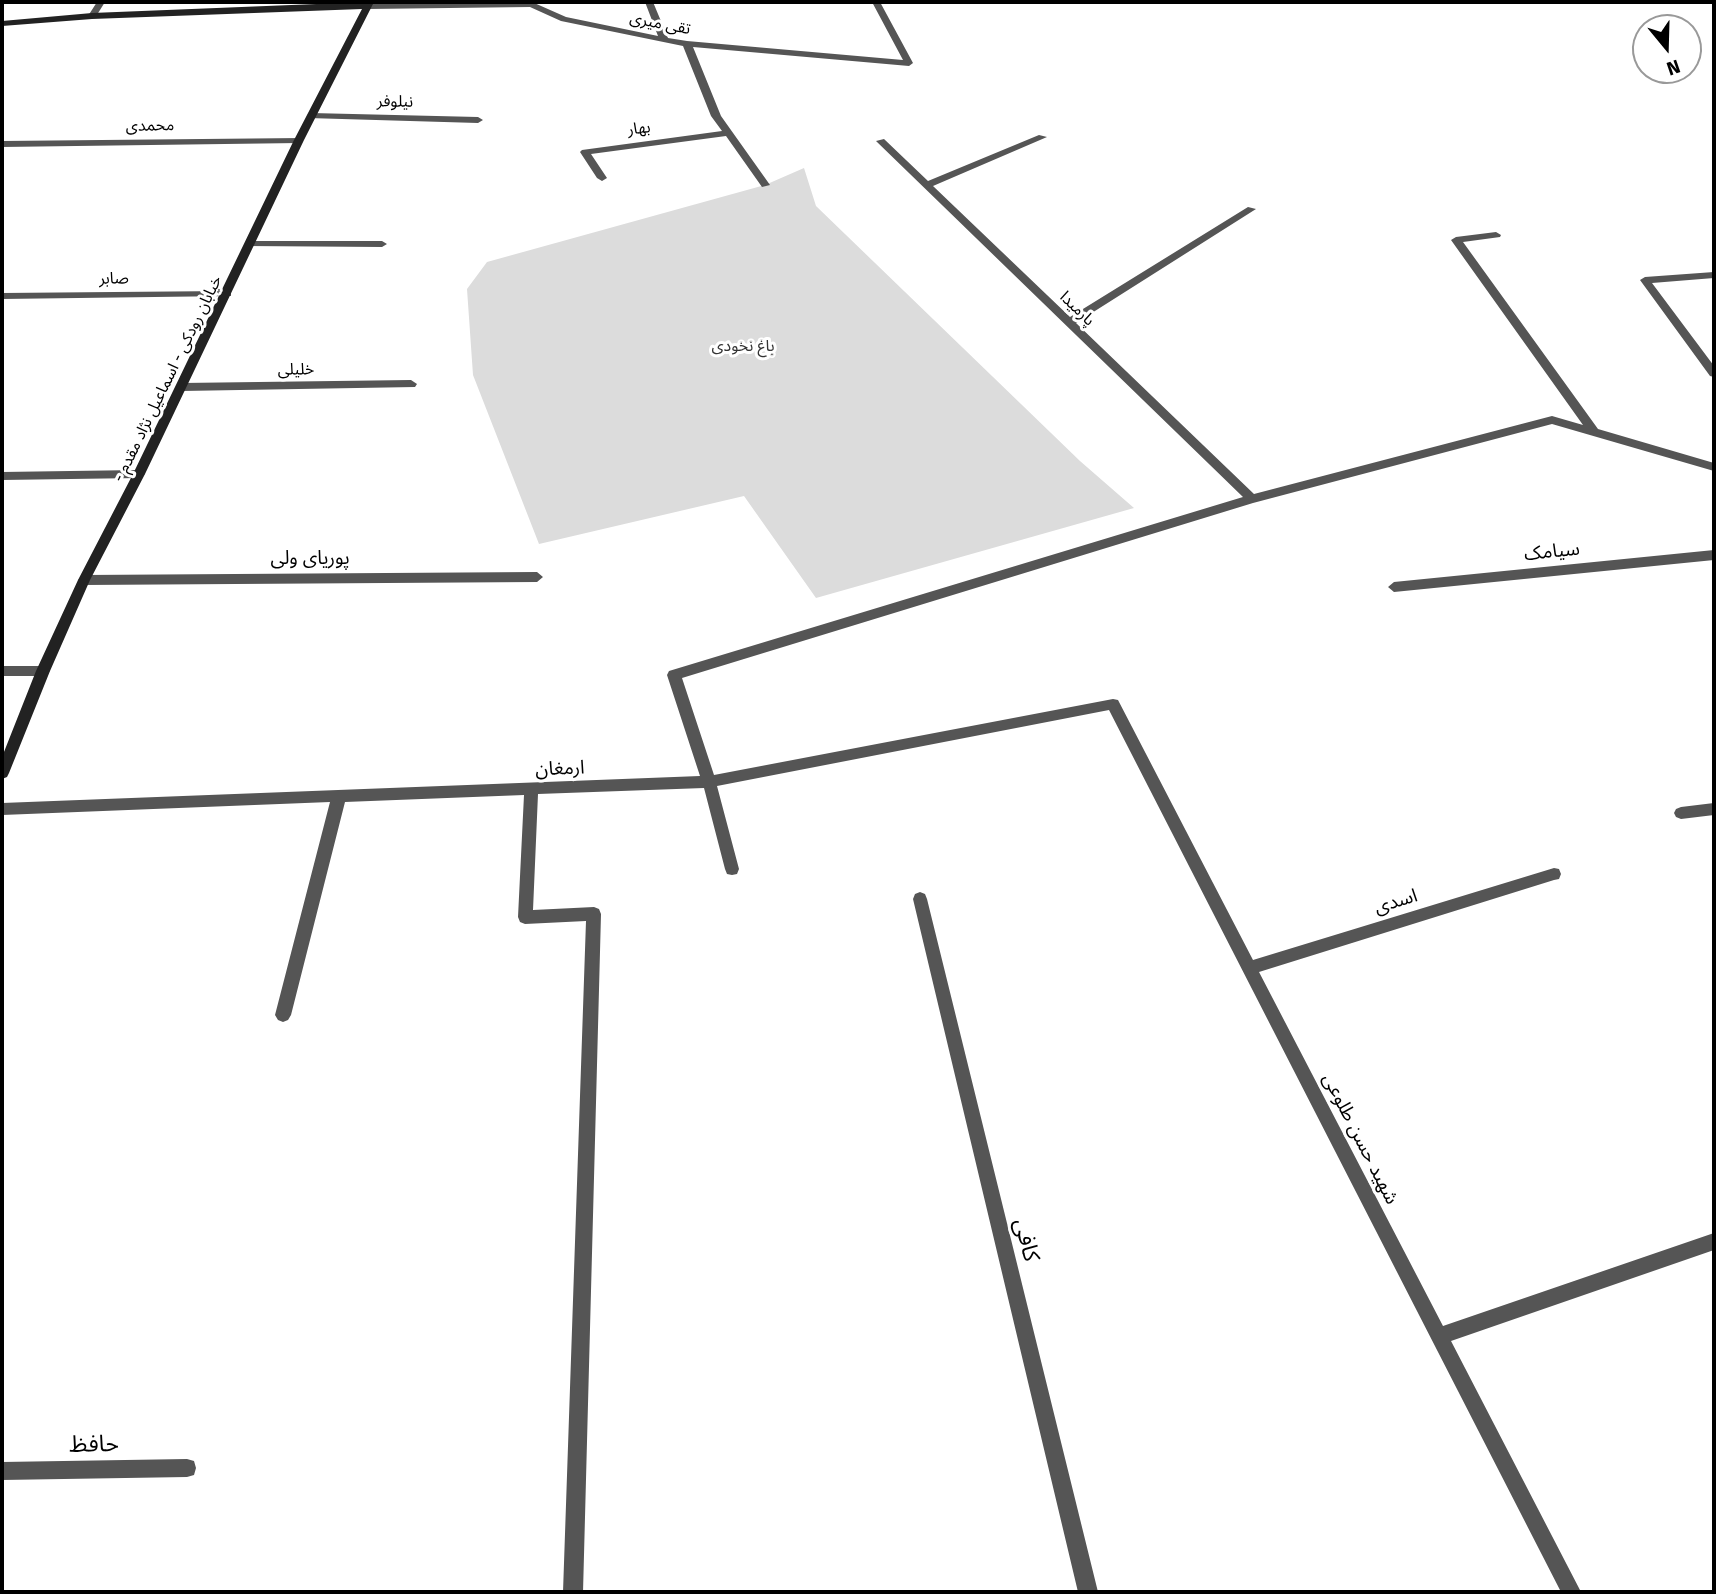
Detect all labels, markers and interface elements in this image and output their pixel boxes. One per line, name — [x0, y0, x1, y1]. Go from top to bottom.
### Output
street label: تقی میری — [628, 9, 692, 39]
north arrow — [1632, 14, 1702, 84]
text: N — [1664, 55, 1683, 80]
street label: نیلوفر — [377, 92, 413, 112]
street label: محمدی — [126, 116, 174, 136]
street label: بهار — [626, 118, 652, 140]
street label: صابر — [99, 269, 129, 289]
street label: - خیابان رودکی - اسماعیل نژاد مقدم — [109, 273, 227, 485]
street label: پارمیدا — [1055, 288, 1099, 330]
park label: باغ نخودی — [711, 337, 775, 357]
street label: خلیلی — [277, 360, 315, 380]
street label: سیامک — [1523, 538, 1581, 566]
street label: پوریای ولی — [270, 548, 350, 570]
street label: ارمغان — [535, 757, 585, 781]
street label: اسدی — [1372, 885, 1420, 919]
street label: شهید حسن طلوعی — [1317, 1070, 1403, 1208]
street label: کافی — [1007, 1216, 1045, 1264]
street label: حافظ — [69, 1431, 119, 1459]

